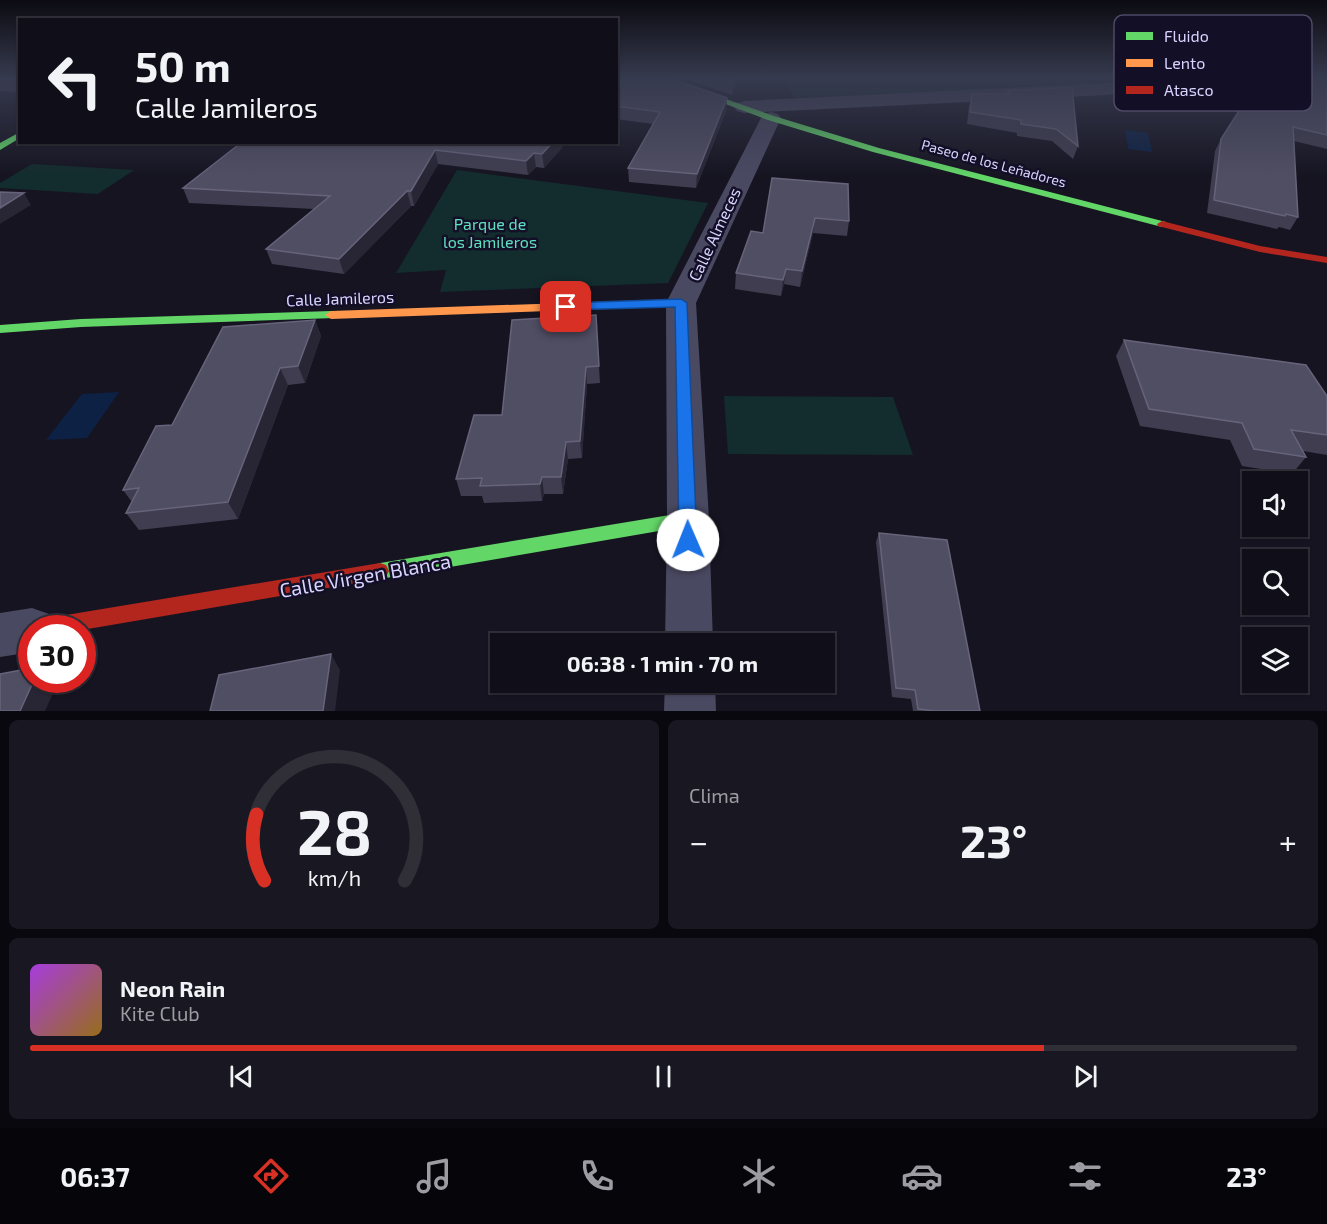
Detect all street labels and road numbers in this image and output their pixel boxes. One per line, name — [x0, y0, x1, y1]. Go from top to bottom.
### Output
street label: Paseo de los Leñadores — [920, 135, 1068, 191]
street label: Calle Almeces — [684, 184, 744, 284]
street label: Calle Jamileros — [286, 287, 394, 309]
street label: Calle Virgen Blanca — [277, 548, 453, 602]

